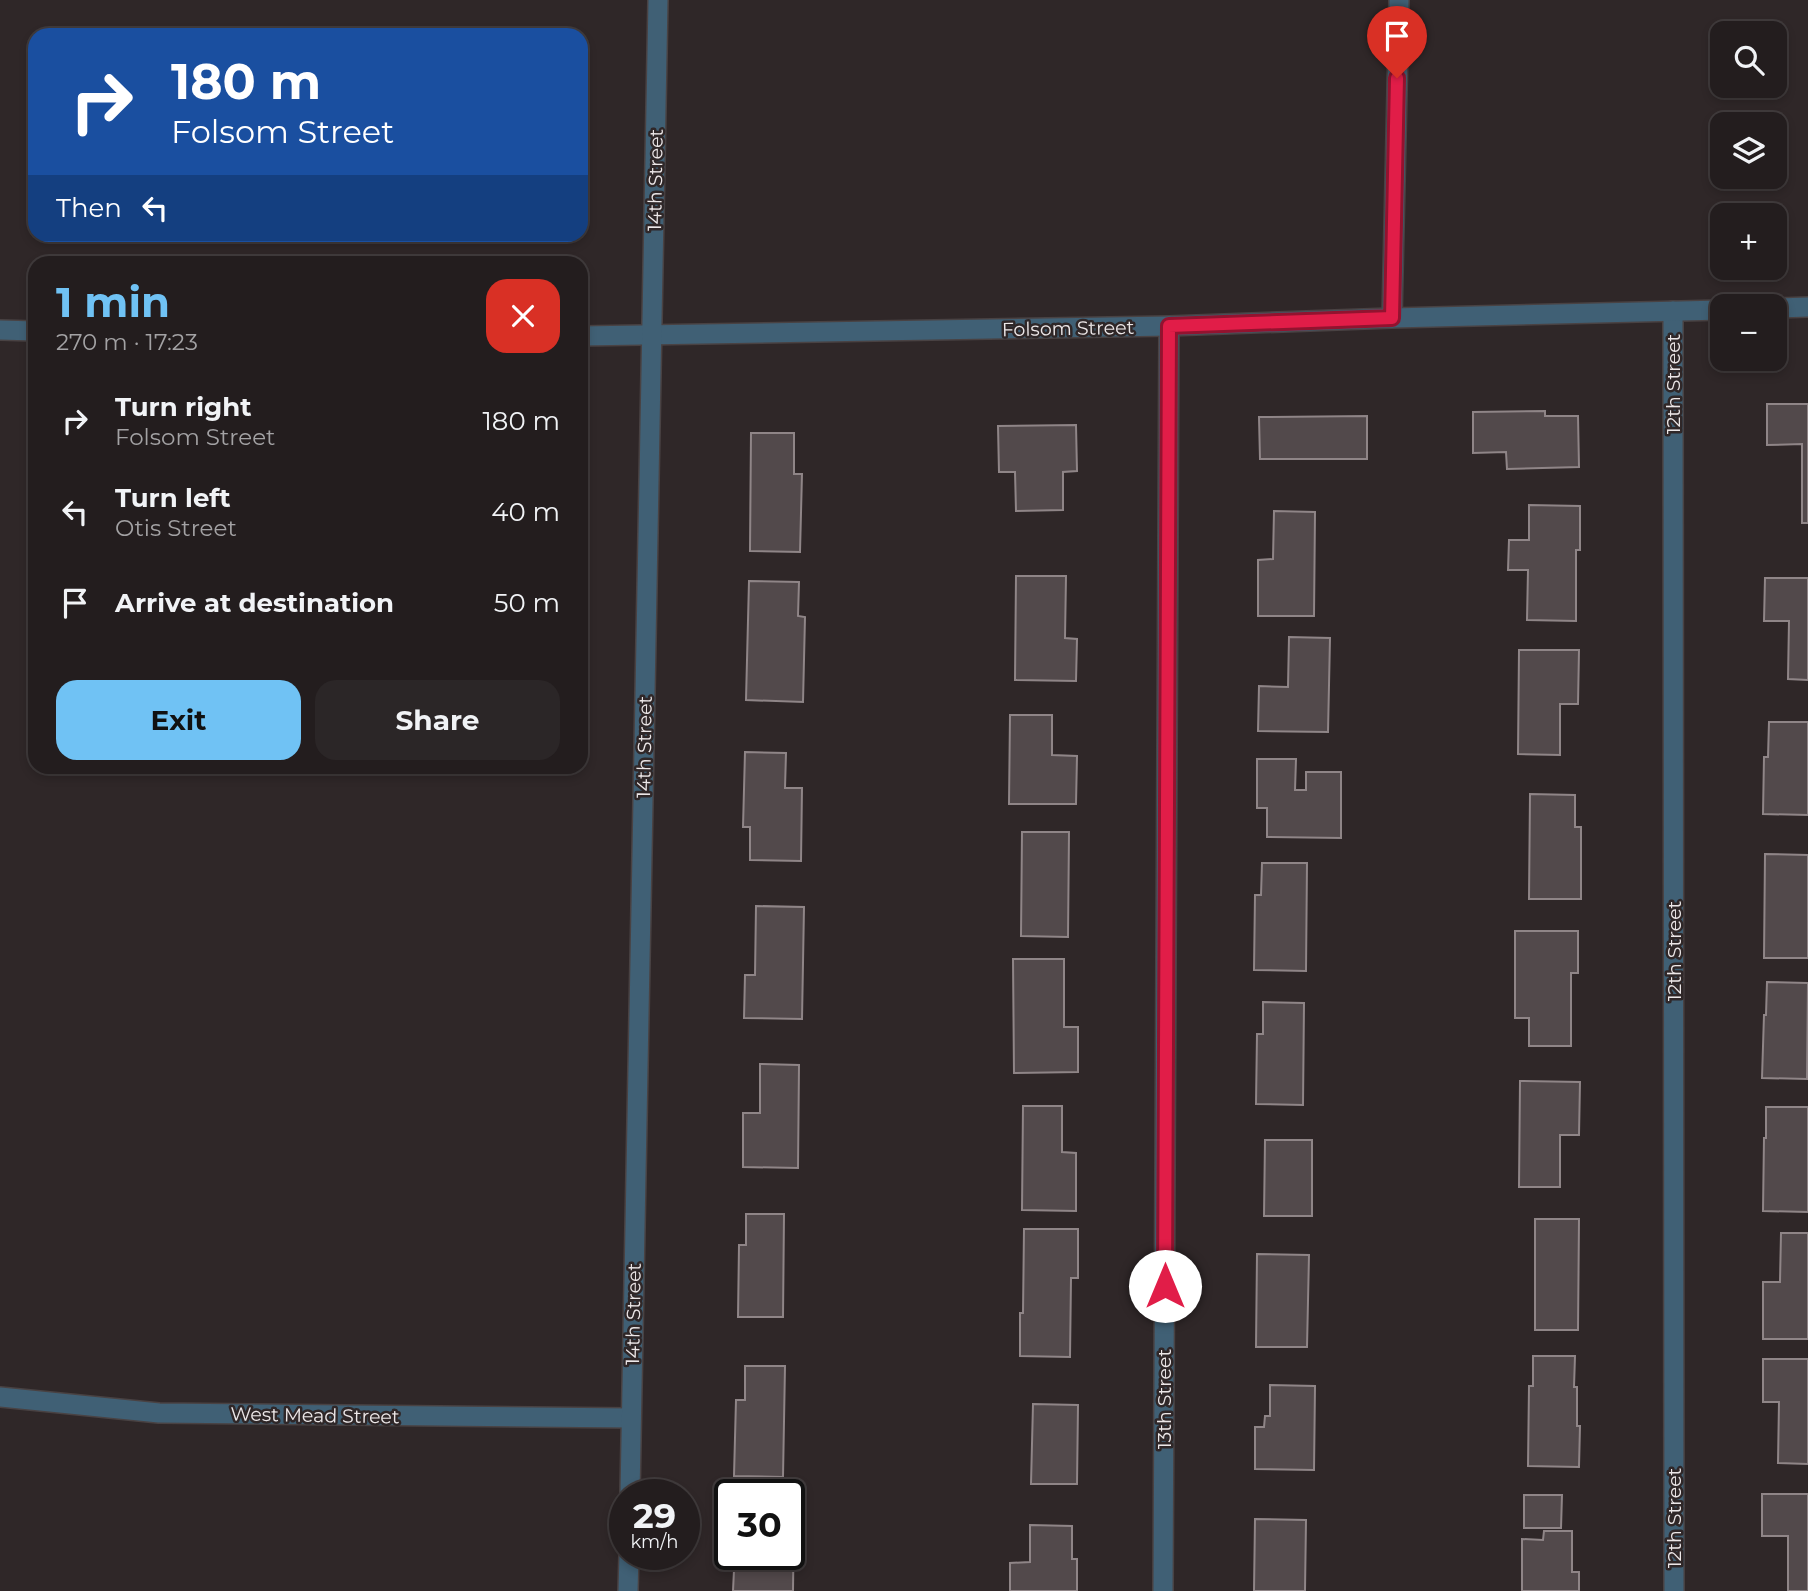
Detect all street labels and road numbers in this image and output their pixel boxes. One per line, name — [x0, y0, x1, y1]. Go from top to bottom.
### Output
street label: 14th Street — [643, 128, 668, 231]
street label: Folsom Street — [1002, 316, 1135, 341]
street label: 12th Street — [1662, 333, 1685, 434]
street label: 14th Street — [632, 695, 657, 798]
street label: 12th Street — [1663, 900, 1686, 1001]
street label: 14th Street — [621, 1262, 646, 1365]
street label: 13th Street — [1153, 1348, 1176, 1449]
street label: West Mead Street — [230, 1403, 400, 1428]
street label: 12th Street — [1663, 1467, 1686, 1568]

